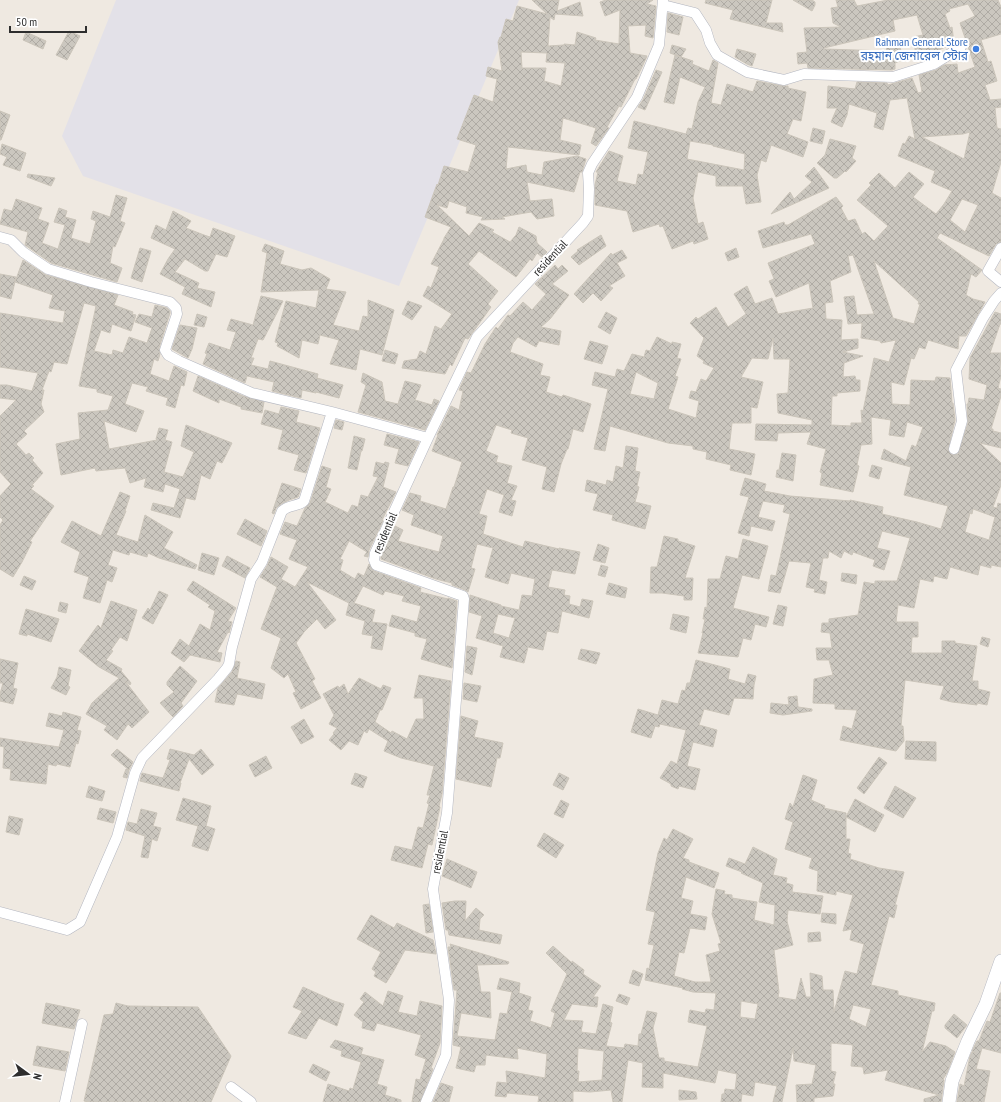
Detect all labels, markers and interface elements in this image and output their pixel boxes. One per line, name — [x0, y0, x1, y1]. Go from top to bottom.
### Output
scale bar — [10, 8, 86, 34]
text: 50 m — [16, 14, 37, 29]
place label: Rahman General Store রহমান জেনারেল স্টোর — [860, 34, 969, 63]
marker: Rahman General Store রহমান জেনারেল স্টোর — [971, 44, 981, 54]
street label: residential — [529, 236, 570, 279]
street label: residential — [369, 510, 400, 556]
street label: residential — [428, 829, 451, 875]
north arrow — [8, 1054, 48, 1094]
text: N — [30, 1072, 45, 1081]

